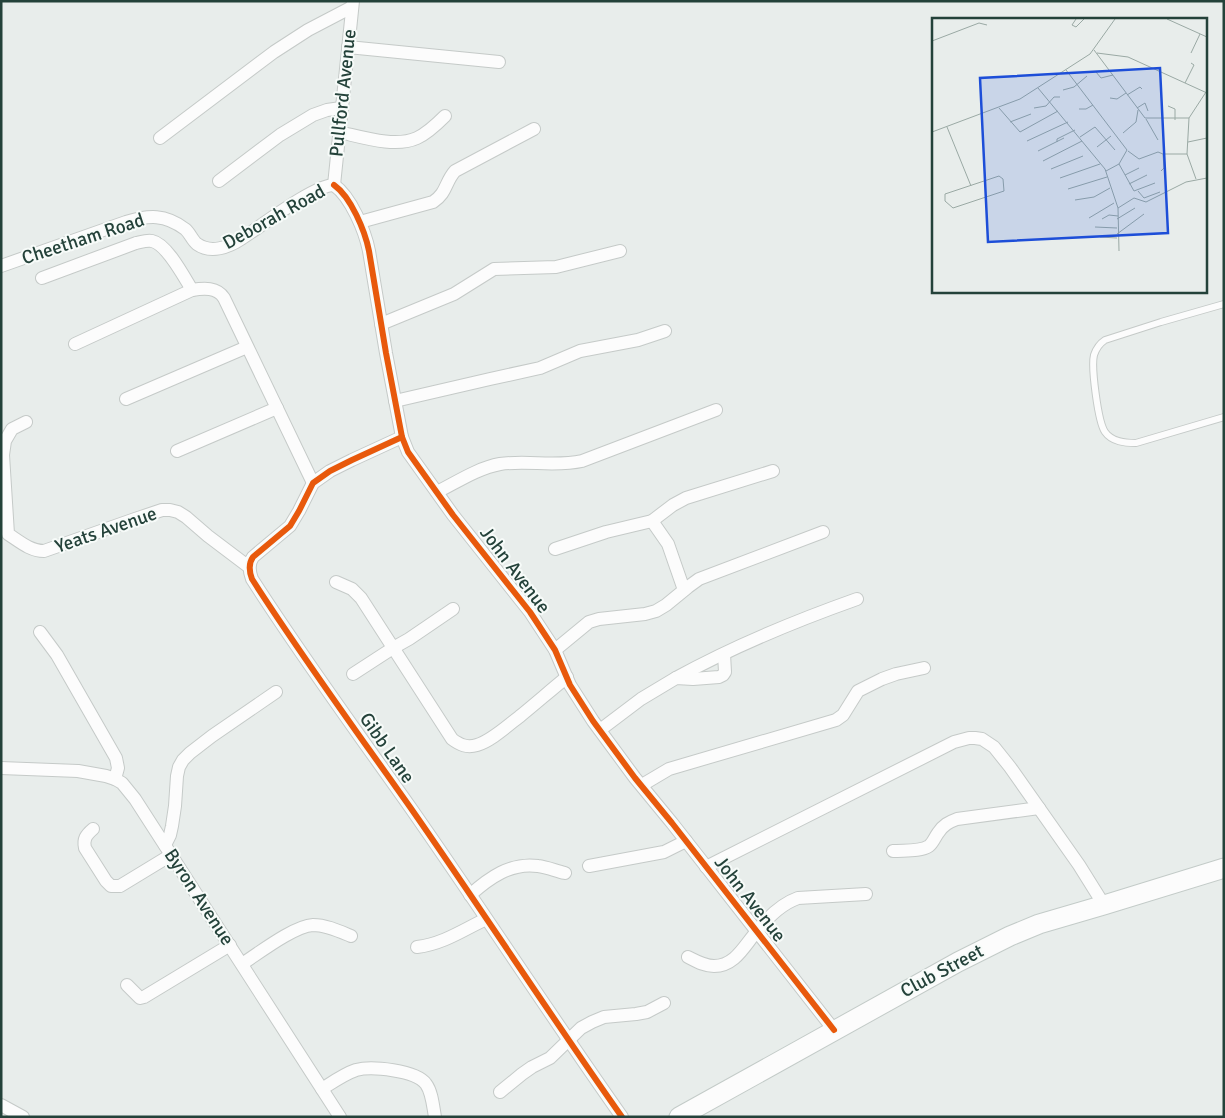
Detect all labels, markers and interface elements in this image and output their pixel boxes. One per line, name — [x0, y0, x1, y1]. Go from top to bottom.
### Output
inset map — [932, 18, 1208, 292]
street label: Pullford Avenue — [324, 28, 362, 158]
street label: Deborah Road — [219, 179, 329, 255]
street label: Cheetham Road — [19, 208, 147, 270]
street label: Yeats Avenue — [52, 501, 160, 559]
street label: John Avenue — [475, 522, 555, 618]
street label: Gibb Lane — [354, 708, 420, 788]
street label: Byron Avenue — [159, 844, 239, 950]
street label: John Avenue — [709, 851, 791, 947]
street label: Club Street — [896, 939, 988, 1003]

